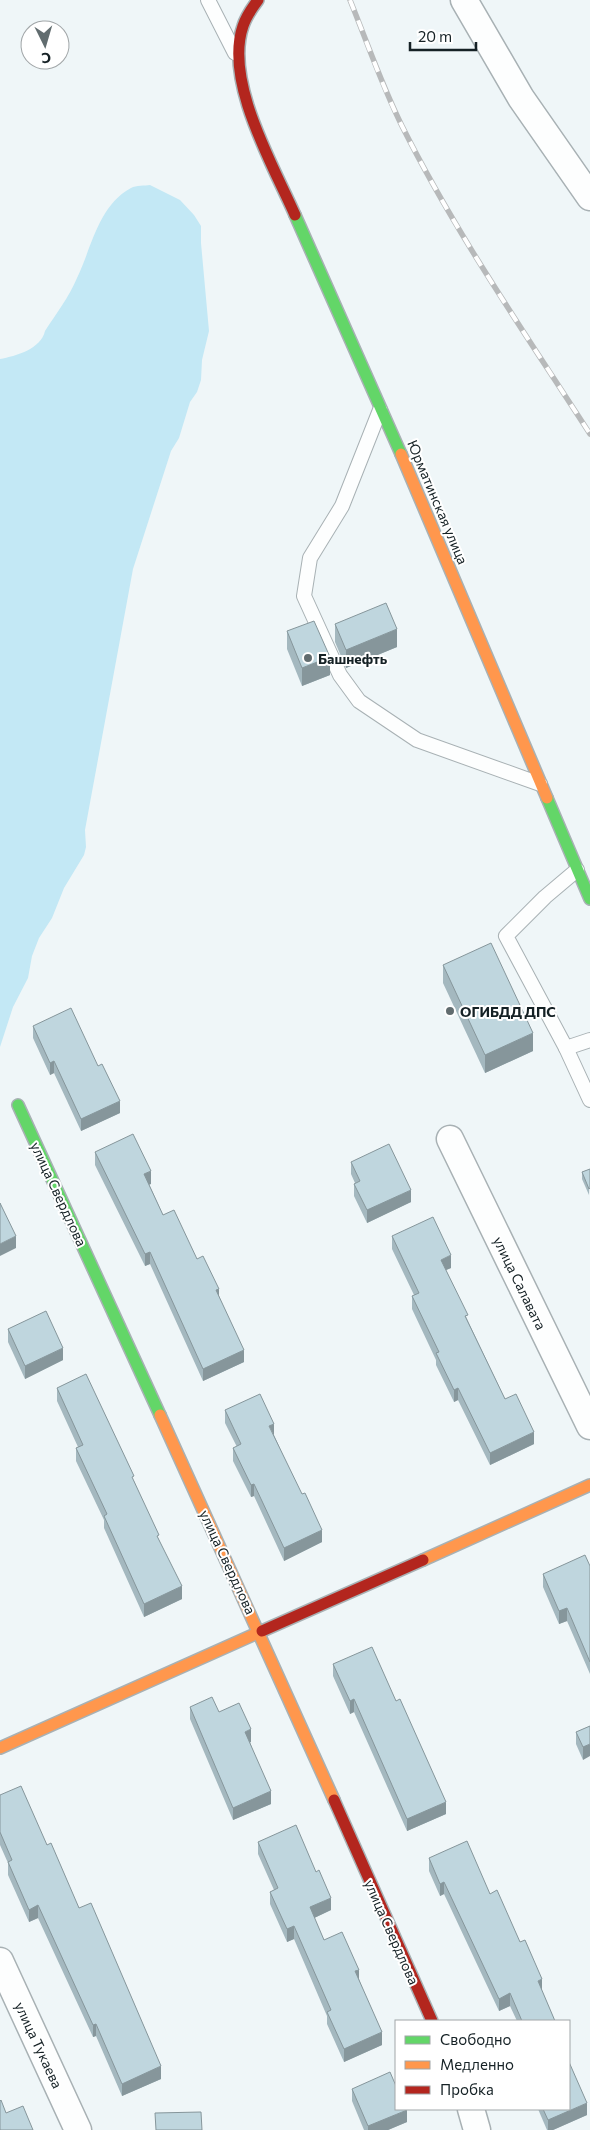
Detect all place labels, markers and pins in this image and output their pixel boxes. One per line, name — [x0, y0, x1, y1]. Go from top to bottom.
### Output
place label: Башнефть — [318, 650, 388, 667]
marker: Башнефть — [302, 652, 314, 664]
place label: ОГИБДД ДПС — [460, 1003, 556, 1020]
marker: ОГИБДД ДПС — [444, 1005, 456, 1017]

